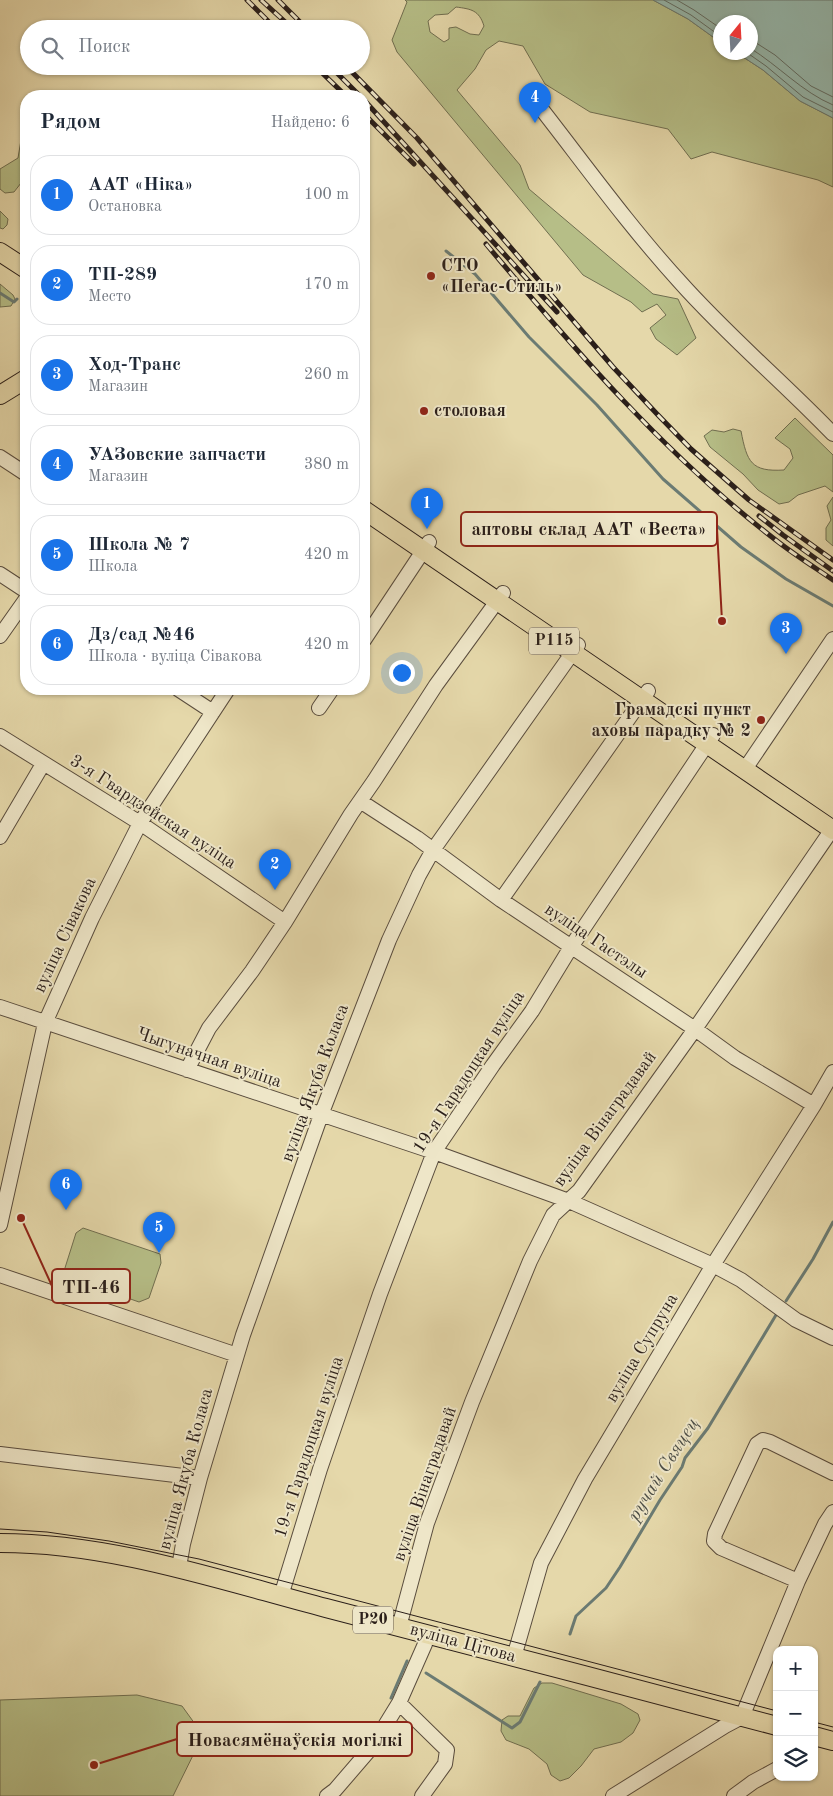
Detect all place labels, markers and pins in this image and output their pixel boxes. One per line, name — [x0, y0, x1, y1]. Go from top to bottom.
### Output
pin: 4 — [519, 82, 551, 123]
place label: СТО «Пегас-Стиль» — [441, 257, 563, 296]
marker: СТО «Пегас-Стиль» — [425, 270, 437, 282]
place label: столовая — [434, 402, 506, 420]
marker: столовая — [418, 405, 430, 417]
pin: 1 — [411, 488, 443, 529]
callout: аптовы склад ААТ «Веста» — [461, 512, 717, 546]
pin: 3 — [770, 613, 802, 654]
place label: Грамадскі пункт аховы парадку № 2 — [591, 701, 751, 740]
marker: Грамадскі пункт аховы парадку № 2 — [755, 714, 767, 726]
pin: 2 — [259, 849, 291, 890]
pin: 6 — [50, 1169, 82, 1210]
pin: 5 — [143, 1212, 175, 1253]
callout: ТП-46 — [52, 1269, 130, 1303]
callout: Новасямёнаўскія могілкі — [177, 1722, 412, 1756]

